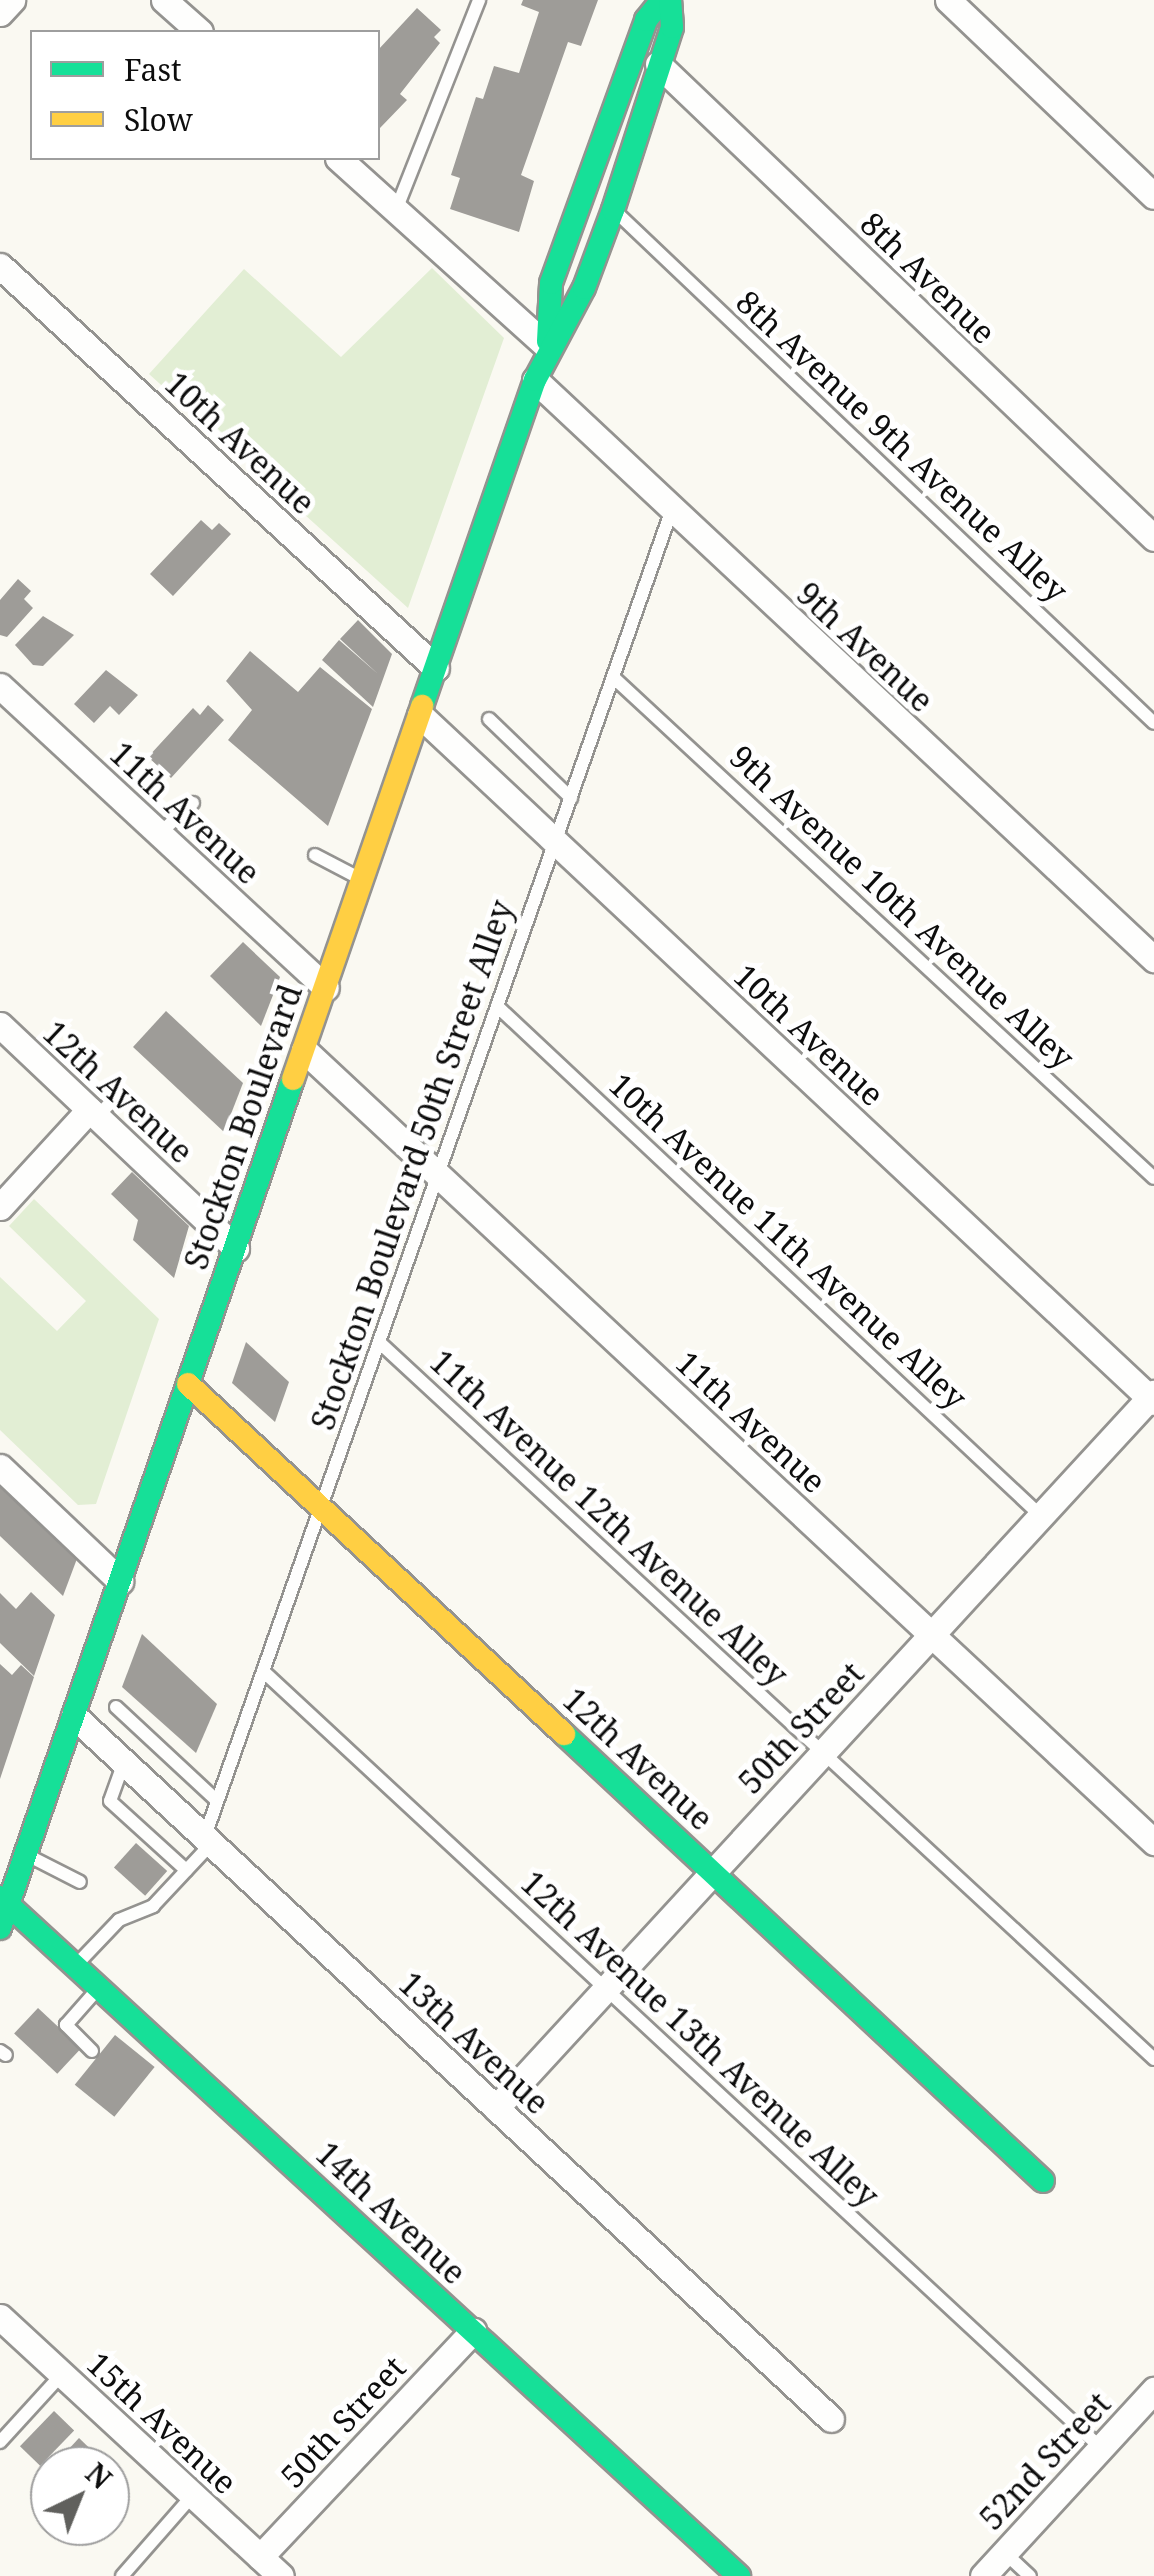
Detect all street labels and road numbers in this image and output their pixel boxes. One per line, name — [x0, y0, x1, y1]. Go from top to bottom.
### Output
street label: 8th Avenue — [853, 204, 1003, 352]
street label: 8th Avenue 9th Avenue Alley — [729, 282, 1075, 610]
street label: 10th Avenue — [157, 364, 323, 522]
street label: 9th Avenue — [789, 574, 941, 720]
street label: 11th Avenue — [102, 734, 268, 892]
street label: 9th Avenue 10th Avenue Alley — [722, 737, 1082, 1077]
street label: Stockton Boulevard 50th Street Alley — [303, 895, 521, 1435]
street label: 10th Avenue — [726, 956, 892, 1114]
street label: Stockton Boulevard — [176, 980, 310, 1274]
street label: 12th Avenue — [35, 1013, 201, 1171]
street label: 10th Avenue 11th Avenue Alley — [601, 1065, 975, 1417]
street label: 11th Avenue 12th Avenue Alley — [422, 1342, 796, 1694]
street label: 11th Avenue — [668, 1343, 834, 1501]
street label: 50th Street — [731, 1655, 871, 1801]
street label: 12th Avenue — [555, 1680, 721, 1838]
street label: 12th Avenue 13th Avenue Alley — [513, 1863, 887, 2215]
street label: 13th Avenue — [391, 1964, 557, 2122]
street label: 14th Avenue — [308, 2134, 474, 2292]
street label: 15th Avenue — [79, 2344, 245, 2502]
street label: 50th Street — [273, 2349, 413, 2495]
street label: 52nd Street — [972, 2384, 1118, 2538]

